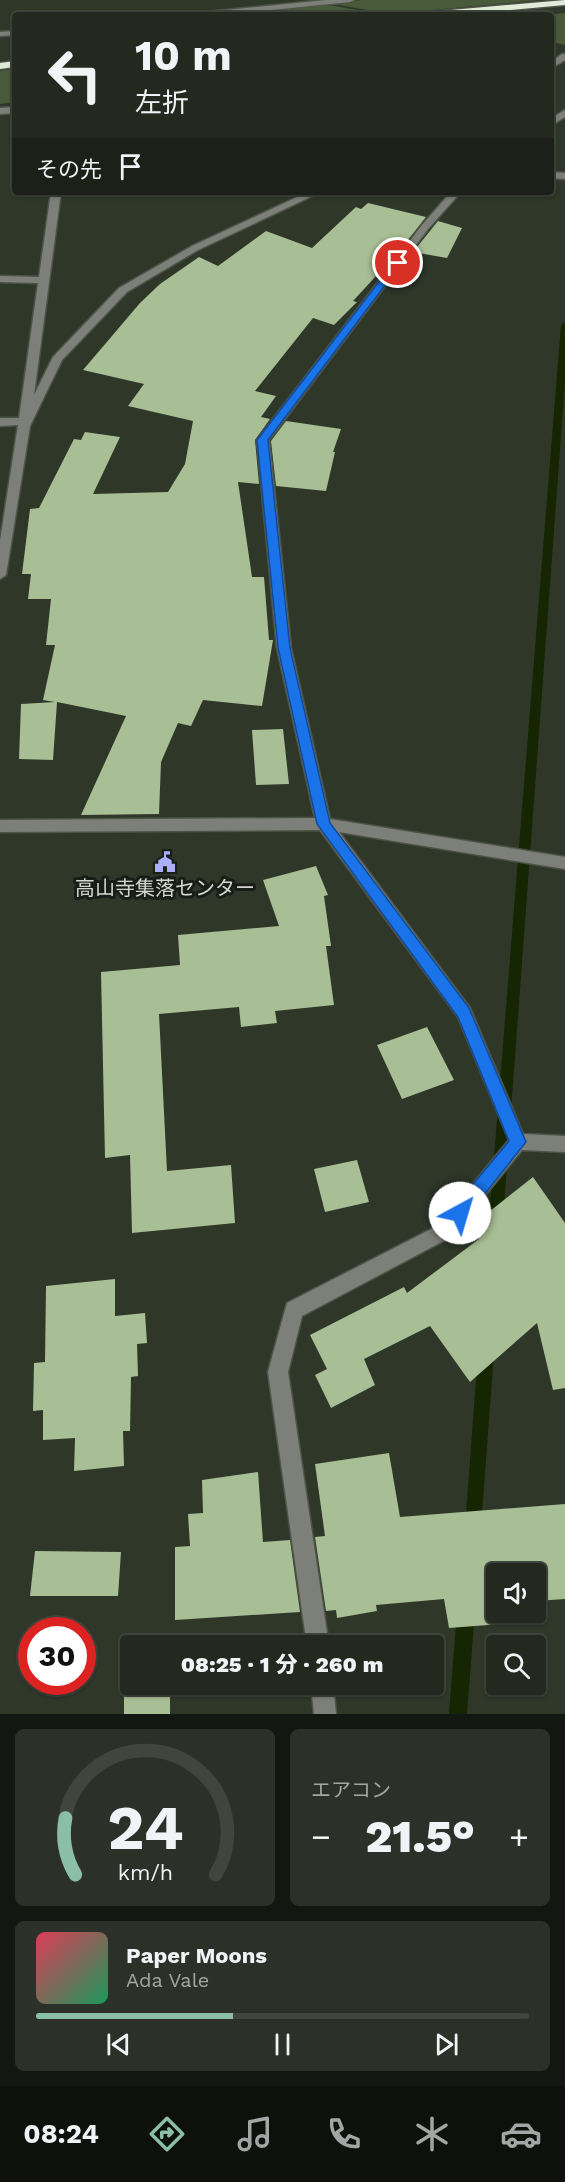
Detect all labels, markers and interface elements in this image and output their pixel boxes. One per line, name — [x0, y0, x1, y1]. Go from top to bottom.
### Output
text: 10 m — [135, 31, 232, 80]
icon: left — [36, 36, 114, 114]
text: 左折 — [135, 87, 189, 119]
icon: arrive — [114, 150, 147, 183]
text: その先 — [36, 157, 102, 182]
pin — [372, 237, 423, 288]
icon: arrive — [381, 246, 414, 279]
public building icon: 高山寺集落センター — [153, 850, 177, 874]
place label: 高山寺集落センター — [75, 876, 255, 900]
position arrow — [428, 1181, 492, 1245]
map controls — [486, 1563, 546, 1695]
button: sound — [486, 1563, 546, 1623]
speed limit sign: 30 — [18, 1617, 96, 1695]
button: search — [486, 1635, 546, 1695]
text: 08:25 · 1 分 · 260 m — [181, 1652, 383, 1677]
text: エアコン — [311, 1778, 391, 1802]
text: 24 — [107, 1791, 183, 1864]
text: 21.5° — [365, 1810, 475, 1863]
text: − — [311, 1817, 331, 1856]
text: + — [509, 1817, 529, 1856]
text: km/h — [117, 1860, 173, 1885]
text: Paper Moons — [126, 1943, 267, 1968]
text: Ada Vale — [126, 1968, 209, 1992]
icon: previous — [102, 2028, 135, 2061]
icon: pause — [266, 2028, 299, 2061]
icon: next — [430, 2028, 463, 2061]
icon: directions — [146, 2113, 188, 2155]
icon: music — [234, 2113, 276, 2155]
icon: phone — [323, 2113, 365, 2155]
icon: climate — [411, 2113, 453, 2155]
icon: car — [500, 2113, 542, 2155]
text: 08:24 — [23, 2118, 99, 2150]

